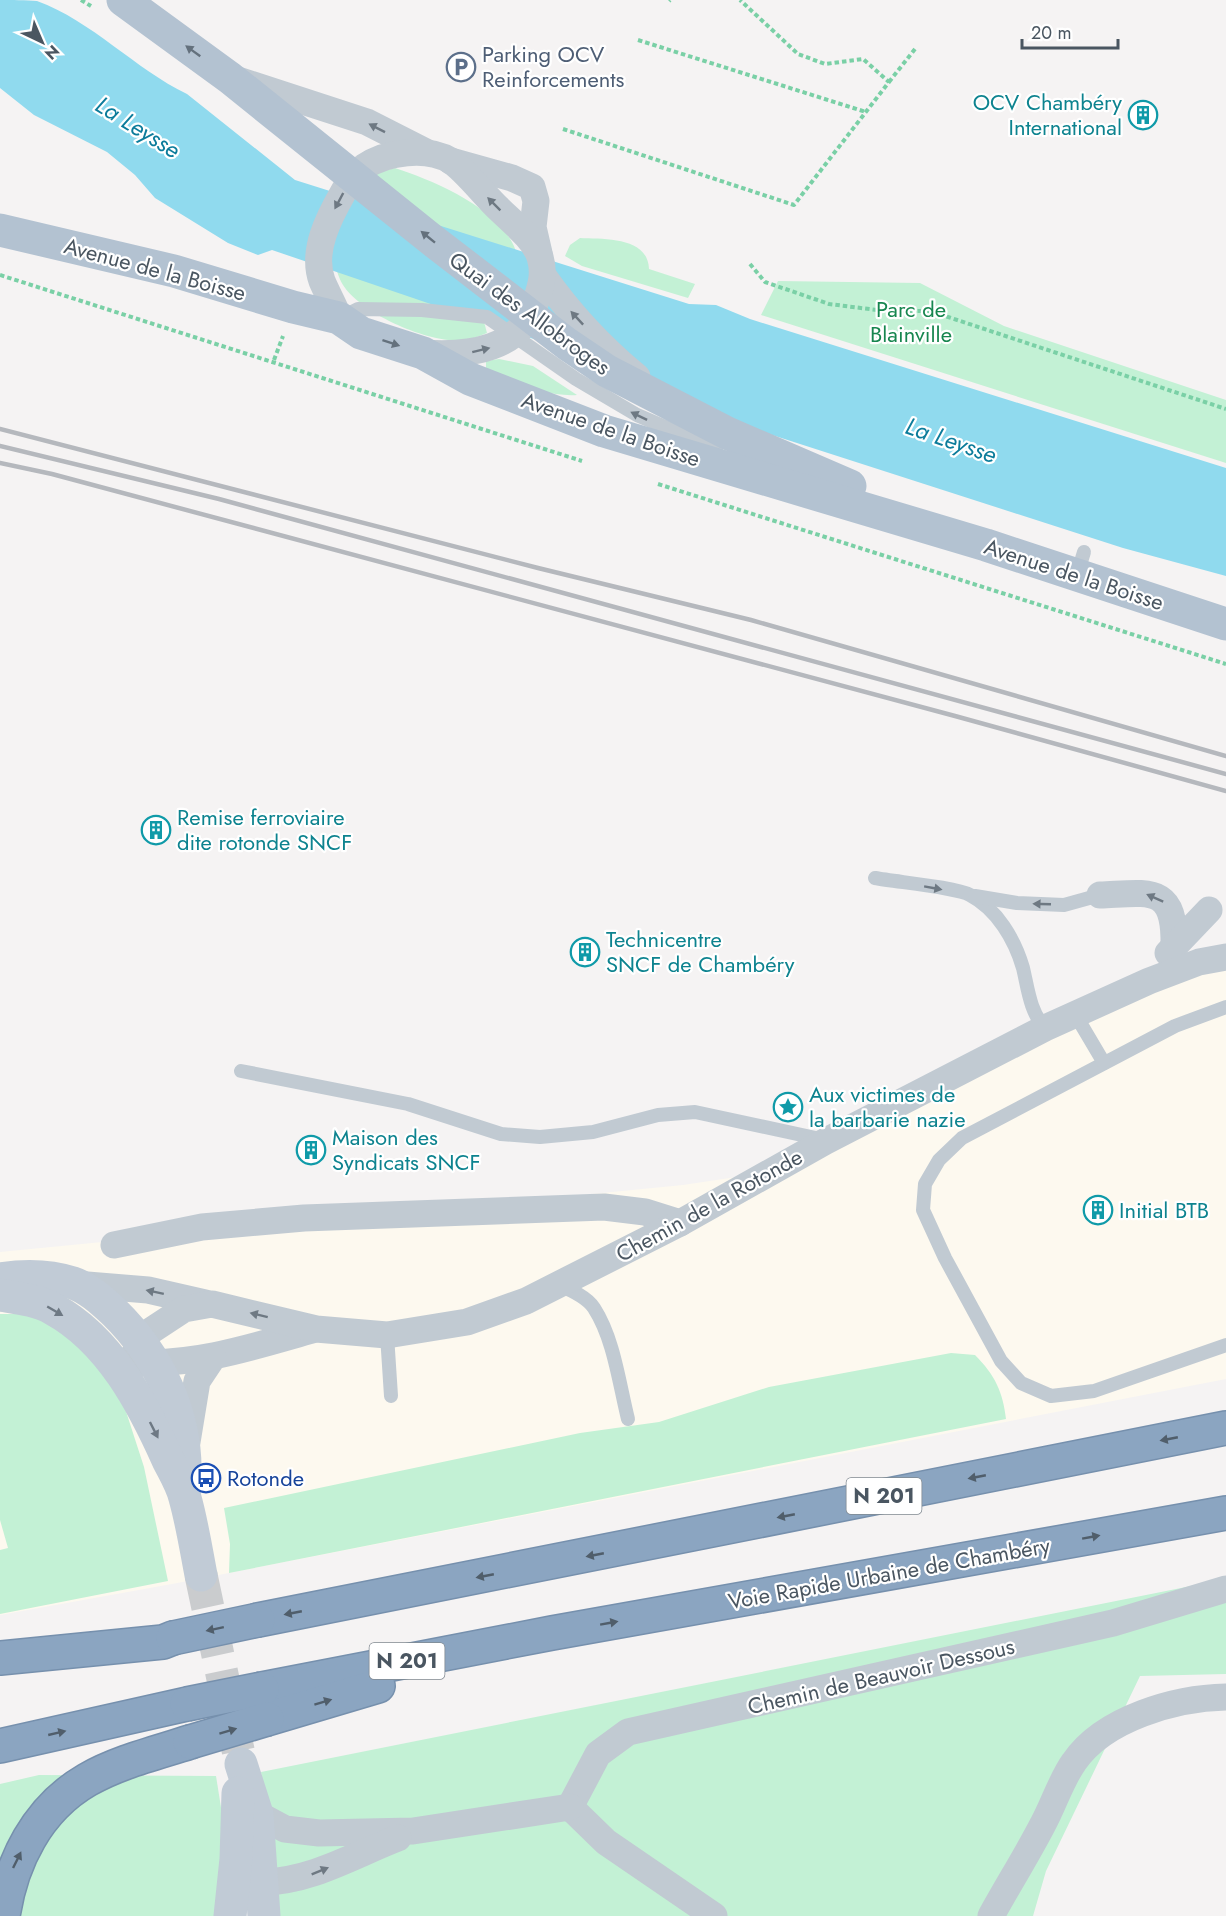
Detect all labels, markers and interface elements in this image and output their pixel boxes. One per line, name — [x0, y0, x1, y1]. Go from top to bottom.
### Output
north arrow — [12, 12, 72, 72]
scale bar — [1022, 12, 1118, 50]
text: 20 m — [1031, 20, 1071, 46]
place label: Parking OCV Reinforcements — [482, 38, 625, 95]
text: N — [40, 40, 65, 65]
one-way arrow — [185, 45, 201, 57]
parking icon: Parking OCV Reinforcements — [445, 51, 477, 83]
place label: OCV Chambéry International — [973, 86, 1122, 143]
water label: La Leysse — [89, 87, 187, 167]
building icon: OCV Chambéry International — [1127, 99, 1159, 131]
one-way arrow — [369, 123, 386, 132]
one-way arrow — [334, 193, 344, 210]
one-way arrow — [486, 197, 501, 211]
street label: Avenue de la Boisse — [61, 229, 249, 309]
one-way arrow — [420, 231, 436, 244]
street label: Quai des Allobroges — [443, 244, 617, 383]
park label: Parc de Blainville — [870, 293, 952, 350]
one-way arrow — [571, 311, 584, 326]
one-way arrow — [382, 339, 400, 348]
one-way arrow — [471, 345, 490, 355]
street label: Avenue de la Boisse — [517, 383, 705, 475]
water label: La Leysse — [901, 408, 1001, 472]
one-way arrow — [631, 411, 648, 420]
street label: Avenue de la Boisse — [980, 530, 1168, 618]
place label: Remise ferroviaire dite rotonde SNCF — [177, 801, 352, 858]
building icon: Remise ferroviaire dite rotonde SNCF — [140, 814, 172, 846]
one-way arrow — [924, 884, 943, 893]
one-way arrow — [1146, 893, 1164, 903]
one-way arrow — [1033, 899, 1052, 909]
place label: Technicentre SNCF de Chambéry — [606, 923, 795, 980]
building icon: Technicentre SNCF de Chambéry — [569, 936, 601, 968]
place label: Aux victimes de la barbarie nazie — [809, 1078, 966, 1135]
place icon: Aux victimes de la barbarie nazie — [772, 1091, 804, 1123]
place label: Maison des Syndicats SNCF — [332, 1121, 481, 1178]
building icon: Maison des Syndicats SNCF — [295, 1134, 327, 1166]
street label: Chemin de la Rotonde — [610, 1140, 808, 1270]
building icon: Initial BTB — [1082, 1194, 1114, 1226]
place label: Initial BTB — [1119, 1194, 1209, 1226]
one-way arrow — [145, 1287, 164, 1296]
one-way arrow — [47, 1306, 64, 1316]
one-way arrow — [250, 1310, 268, 1320]
one-way arrow — [149, 1421, 159, 1439]
one-way arrow — [1159, 1435, 1178, 1444]
bus stop icon: Rotonde — [190, 1462, 222, 1494]
place label: Rotonde — [227, 1462, 304, 1494]
one-way arrow — [967, 1473, 986, 1482]
road number: N 201 — [846, 1478, 922, 1514]
one-way arrow — [776, 1512, 795, 1521]
street label: Voie Rapide Urbaine de Chambéry — [726, 1529, 1053, 1617]
one-way arrow — [1081, 1532, 1100, 1541]
one-way arrow — [585, 1551, 604, 1560]
one-way arrow — [475, 1572, 494, 1581]
one-way arrow — [284, 1609, 303, 1618]
one-way arrow — [600, 1618, 619, 1627]
one-way arrow — [206, 1625, 225, 1634]
street label: Chemin de Beauvoir Dessous — [744, 1630, 1018, 1722]
road number: N 201 — [370, 1643, 444, 1679]
one-way arrow — [314, 1697, 332, 1706]
one-way arrow — [219, 1726, 237, 1735]
one-way arrow — [48, 1728, 67, 1737]
one-way arrow — [13, 1851, 22, 1868]
one-way arrow — [312, 1865, 330, 1875]

